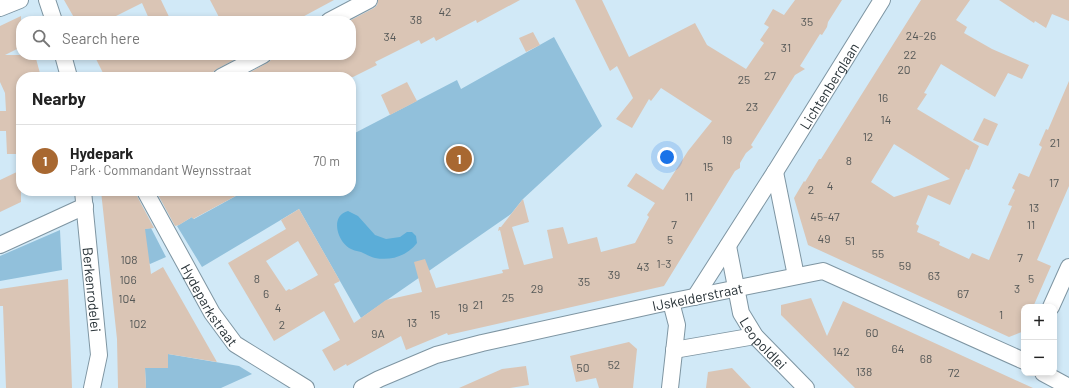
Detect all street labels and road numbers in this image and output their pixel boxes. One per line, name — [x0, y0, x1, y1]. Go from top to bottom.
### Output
street label: Lichtenberglaan — [795, 39, 862, 132]
street label: Berkenrodelei — [80, 246, 105, 333]
street label: Hydeparkstraat — [178, 261, 242, 349]
street label: IJskelderstraat — [650, 279, 744, 314]
street label: Leopoldlei — [737, 314, 791, 372]

